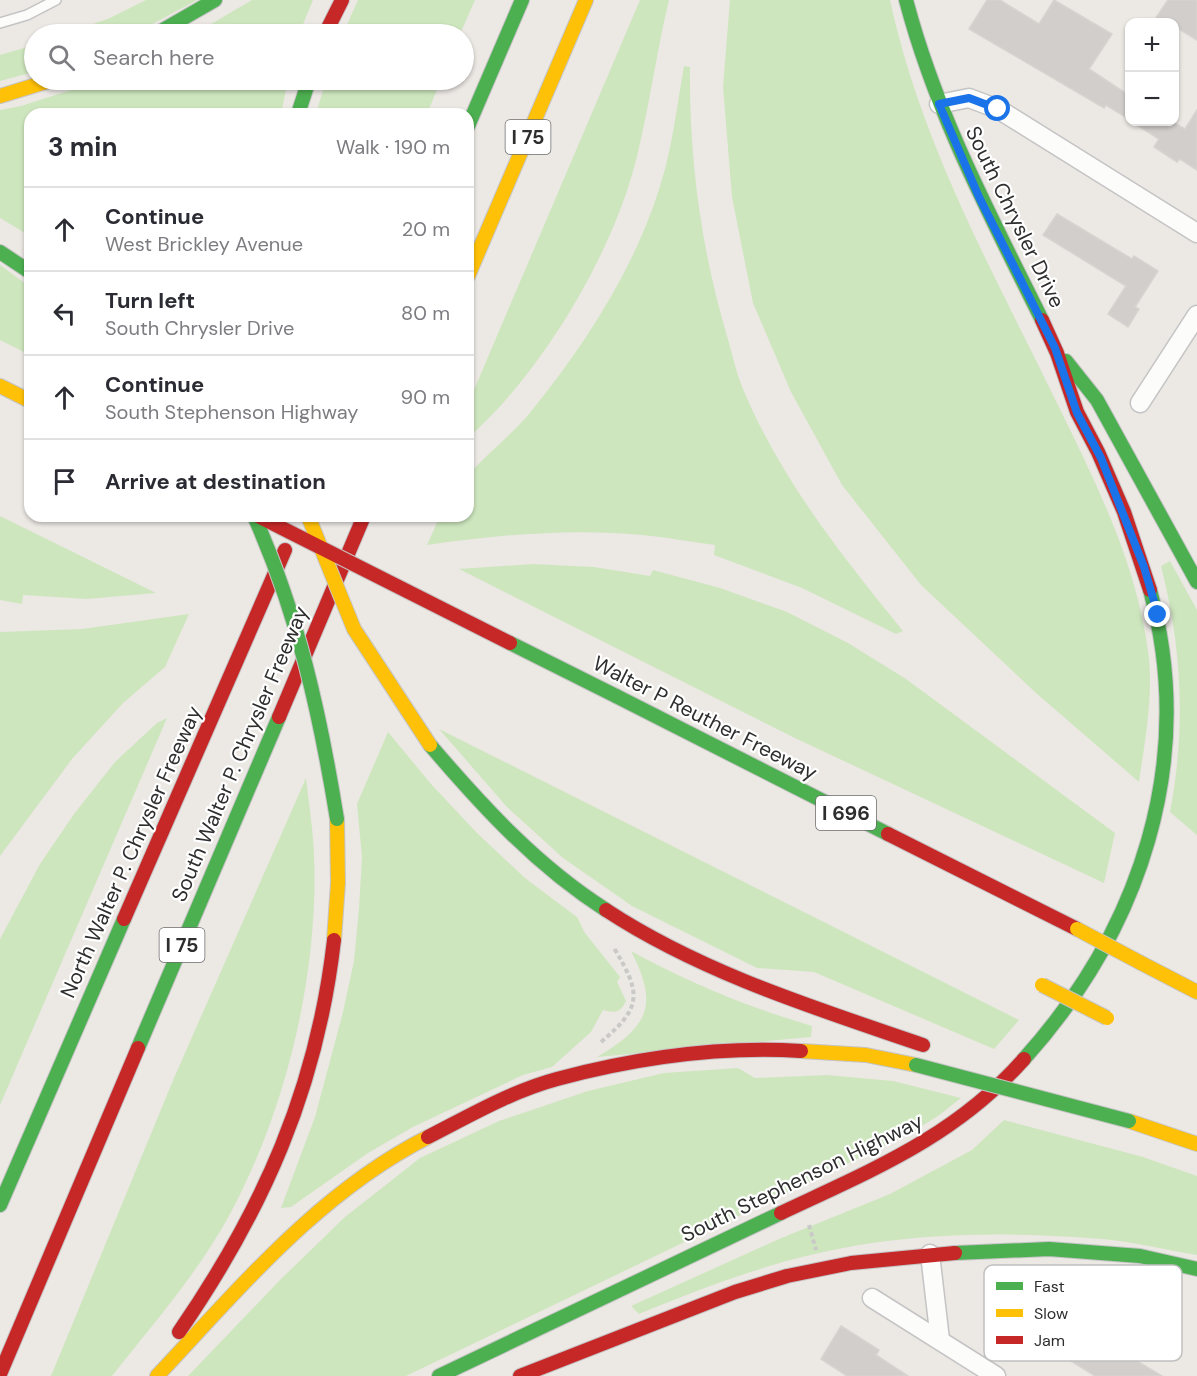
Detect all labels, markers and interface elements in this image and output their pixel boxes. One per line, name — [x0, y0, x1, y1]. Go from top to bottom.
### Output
map controls — [1125, 18, 1179, 126]
button: + — [1125, 18, 1179, 72]
search box — [24, 24, 474, 90]
icon: search — [45, 41, 78, 74]
text: Search here — [93, 43, 214, 72]
button: − — [1125, 72, 1179, 126]
route start — [984, 95, 1010, 121]
road number: I 75 — [506, 120, 550, 154]
street label: South Chrysler Drive — [959, 122, 1071, 313]
text: 3 min — [48, 130, 117, 164]
text: Walk · 190 m — [336, 134, 450, 160]
text: Continue — [105, 202, 204, 231]
icon: ahead — [48, 213, 81, 246]
text: 20 m — [402, 216, 450, 242]
text: West Brickley Avenue — [105, 231, 303, 257]
text: Turn left — [105, 286, 195, 315]
icon: left — [48, 297, 81, 330]
text: 80 m — [401, 300, 450, 326]
text: South Chrysler Drive — [105, 315, 294, 341]
text: Continue — [105, 370, 204, 399]
icon: ahead — [48, 381, 81, 414]
text: 90 m — [401, 384, 450, 410]
text: South Stephenson Highway — [105, 399, 358, 425]
icon: arrive — [48, 465, 81, 498]
text: Arrive at destination — [105, 467, 326, 496]
route end — [1144, 601, 1170, 627]
street label: South Walter P. Chrysler Freeway — [165, 602, 315, 906]
street label: Walter P Reuther Freeway — [588, 649, 822, 787]
street label: North Walter P. Chrysler Freeway — [54, 701, 208, 1002]
road number: I 696 — [816, 796, 876, 830]
road number: I 75 — [160, 928, 204, 962]
street label: South Stephenson Highway — [676, 1107, 928, 1249]
legend — [984, 1265, 1182, 1361]
text: Fast — [1034, 1276, 1065, 1297]
text: Slow — [1034, 1303, 1068, 1324]
text: Jam — [1034, 1330, 1065, 1351]

